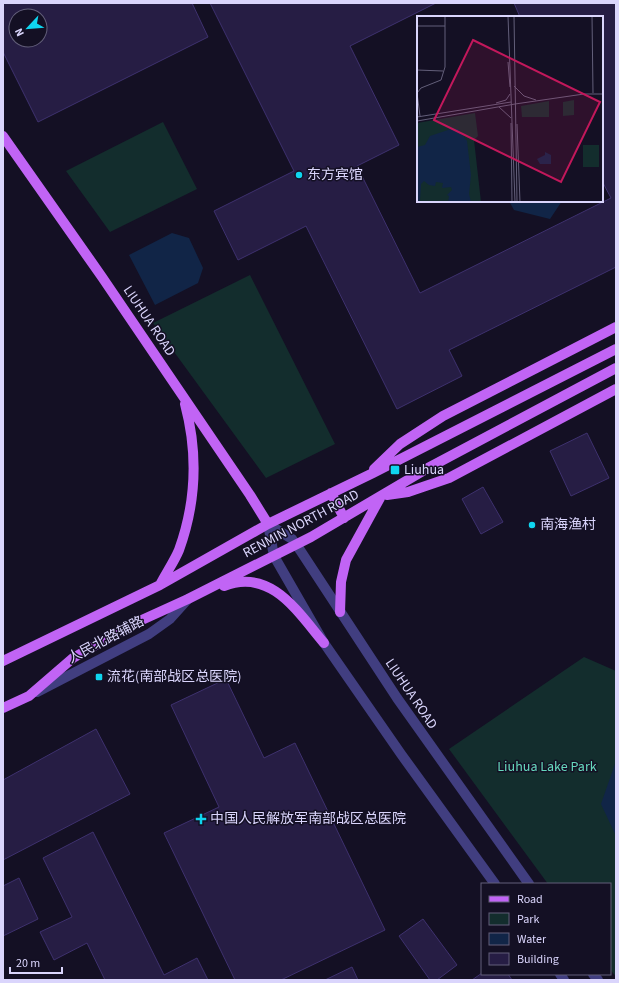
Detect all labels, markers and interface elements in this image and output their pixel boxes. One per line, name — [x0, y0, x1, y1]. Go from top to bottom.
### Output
north arrow — [8, 8, 48, 48]
inset map — [417, 16, 603, 202]
text: N — [11, 26, 28, 39]
place label: 东方宾馆 — [307, 165, 363, 185]
marker: 东方宾馆 — [294, 170, 304, 180]
street label: LIUHUA ROAD — [118, 282, 180, 360]
place label: Liuhua — [404, 460, 444, 480]
marker: Liuhua — [389, 464, 401, 476]
street label: RENMIN NORTH ROAD — [239, 485, 363, 563]
place label: 南海渔村 — [540, 515, 596, 535]
marker: 南海渔村 — [527, 520, 537, 530]
street label: 人民北路辅路 — [64, 611, 148, 669]
street label: LIUHUA ROAD — [380, 655, 442, 733]
place label: 流花(南部战区总医院) — [107, 667, 241, 687]
marker: 流花(南部战区总医院) — [94, 672, 104, 682]
park label: Liuhua Lake Park — [497, 757, 597, 777]
place label: 中国人民解放军南部战区总医院 — [210, 809, 406, 829]
marker: 中国人民解放军南部战区总医院 — [195, 813, 207, 825]
legend — [481, 883, 611, 975]
text: Road — [517, 891, 543, 908]
text: Park — [517, 911, 539, 928]
text: Water — [517, 931, 547, 948]
scale bar — [10, 949, 62, 975]
text: Building — [517, 951, 559, 968]
text: 20 m — [16, 955, 40, 972]

